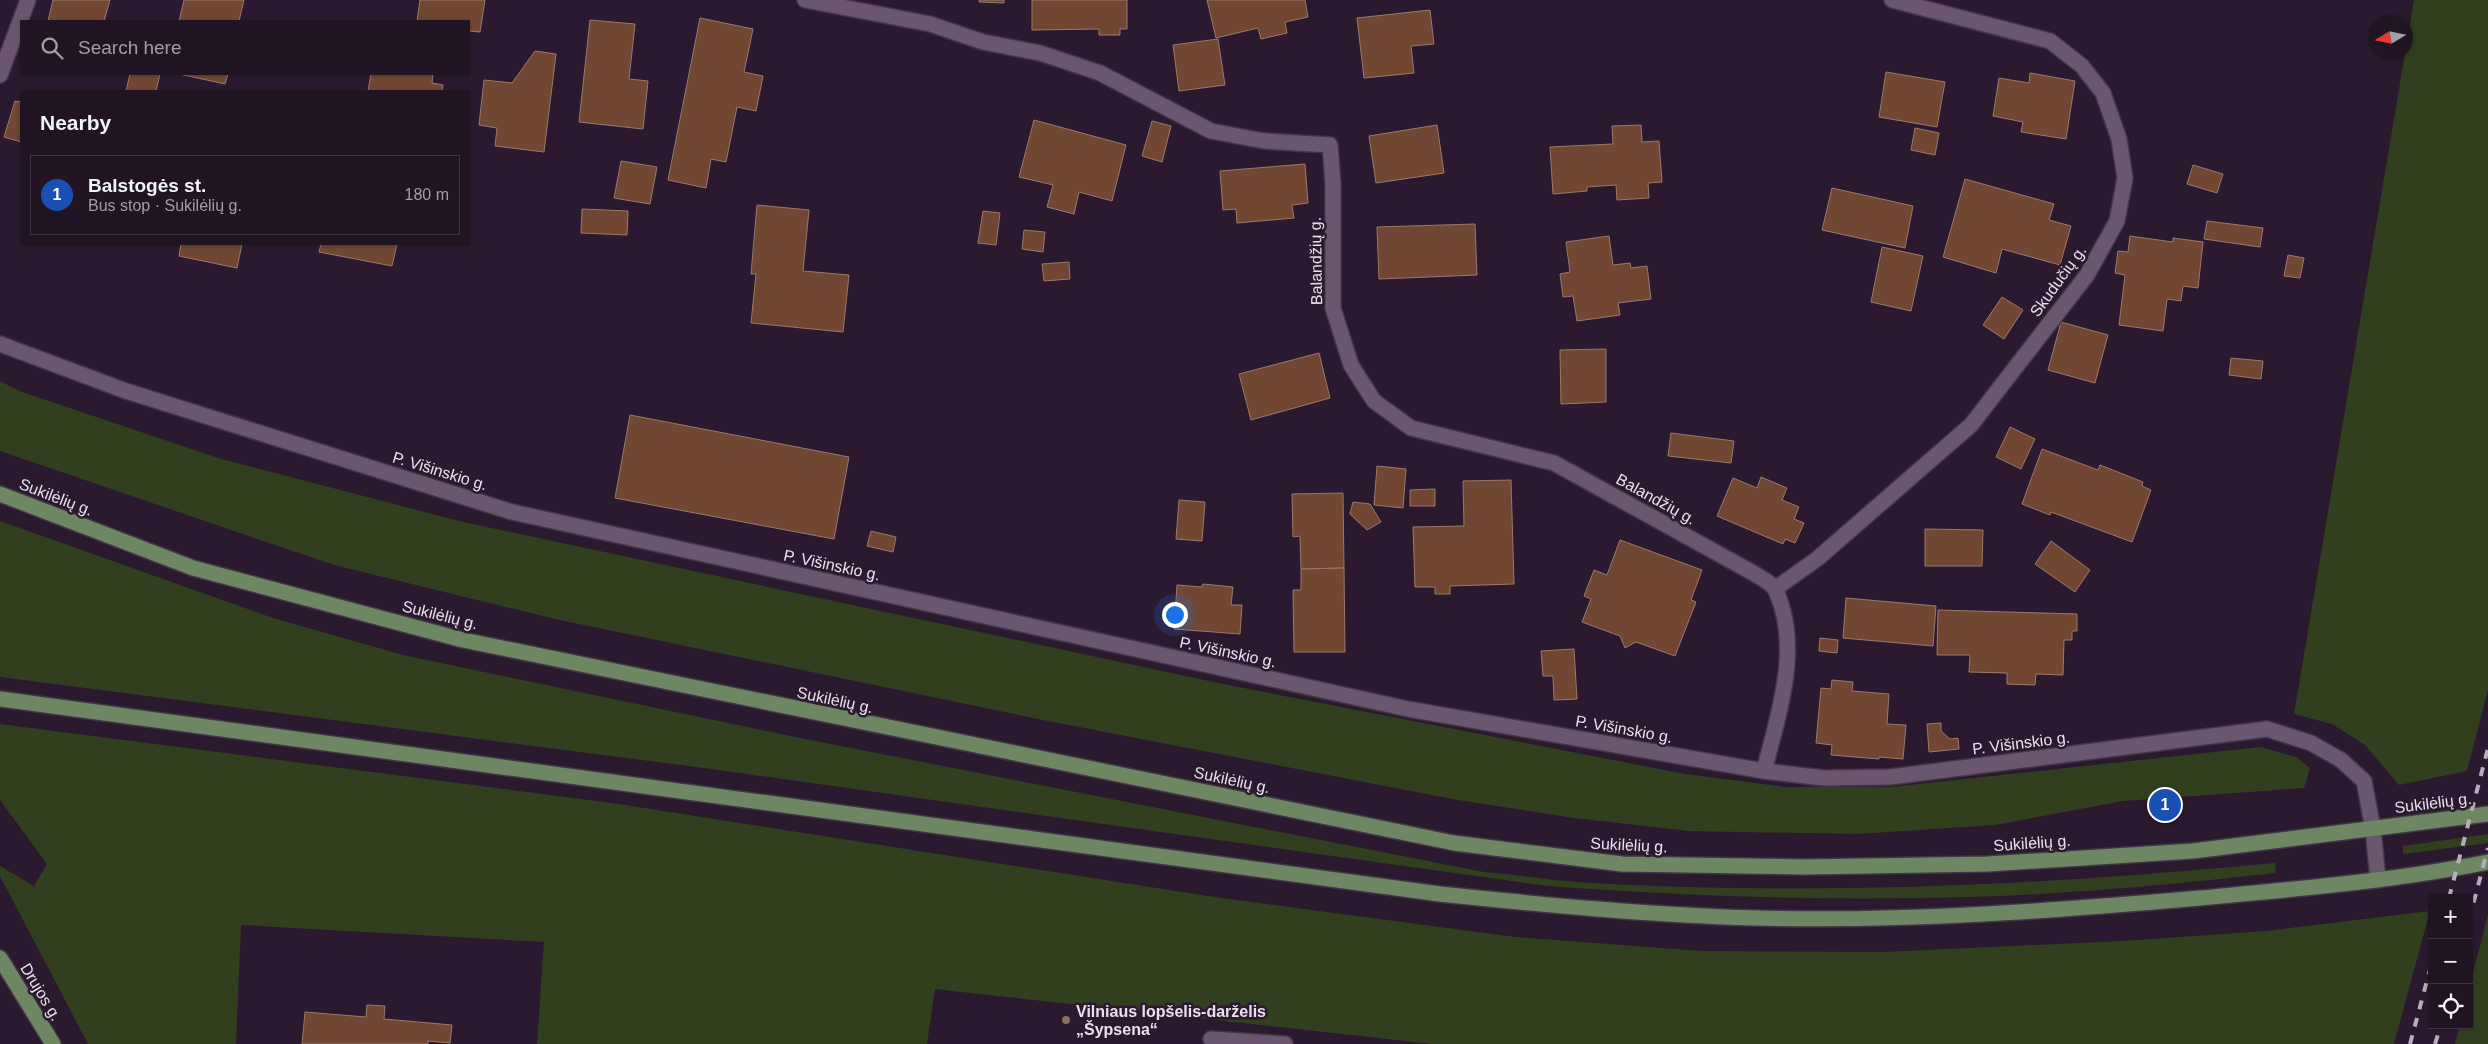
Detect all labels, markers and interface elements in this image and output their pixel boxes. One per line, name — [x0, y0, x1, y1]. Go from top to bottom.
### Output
north arrow — [2368, 15, 2413, 60]
search box — [20, 20, 470, 75]
icon: search — [38, 34, 66, 62]
text: Search here — [78, 37, 182, 58]
text: Nearby — [40, 111, 111, 134]
text: Balstogės st. — [88, 175, 206, 196]
text: 1 — [53, 186, 61, 203]
text: 180 m — [405, 186, 449, 203]
text: Bus stop · Sukilėlių g. — [88, 197, 242, 214]
street label: Balandžių g. — [1307, 217, 1325, 305]
street label: Skudučių g. — [2027, 242, 2089, 320]
street label: P. Višinskio g. — [391, 449, 489, 493]
street label: Balandžių g. — [1613, 470, 1699, 528]
street label: Sukilėlių g. — [17, 475, 95, 519]
street label: P. Višinskio g. — [782, 546, 882, 584]
street label: Sukilėlių g. — [400, 597, 480, 633]
your location — [1162, 602, 1188, 628]
street label: P. Višinskio g. — [1178, 633, 1278, 671]
street label: Sukilėlių g. — [795, 684, 875, 716]
street label: P. Višinskio g. — [1574, 712, 1674, 746]
street label: P. Višinskio g. — [1971, 729, 2071, 757]
street label: Sukilėlių g. — [1192, 764, 1272, 796]
pin: 1 — [2149, 786, 2181, 824]
street label: Sukilėlių g. — [2394, 790, 2472, 816]
street label: Sukilėlių g. — [1993, 832, 2071, 854]
street label: Sukilėlių g. — [1590, 834, 1668, 856]
map controls — [2428, 894, 2473, 1029]
button: + — [2428, 894, 2473, 939]
button: − — [2428, 939, 2473, 984]
street label: Drujos g. — [17, 960, 65, 1024]
button: locate — [2428, 984, 2473, 1029]
place label: Vilniaus lopšelis-darželis „Šypsena“ — [1076, 1003, 1266, 1038]
marker: Vilniaus lopšelis-darželis „Šypsena“ — [1060, 1014, 1072, 1026]

